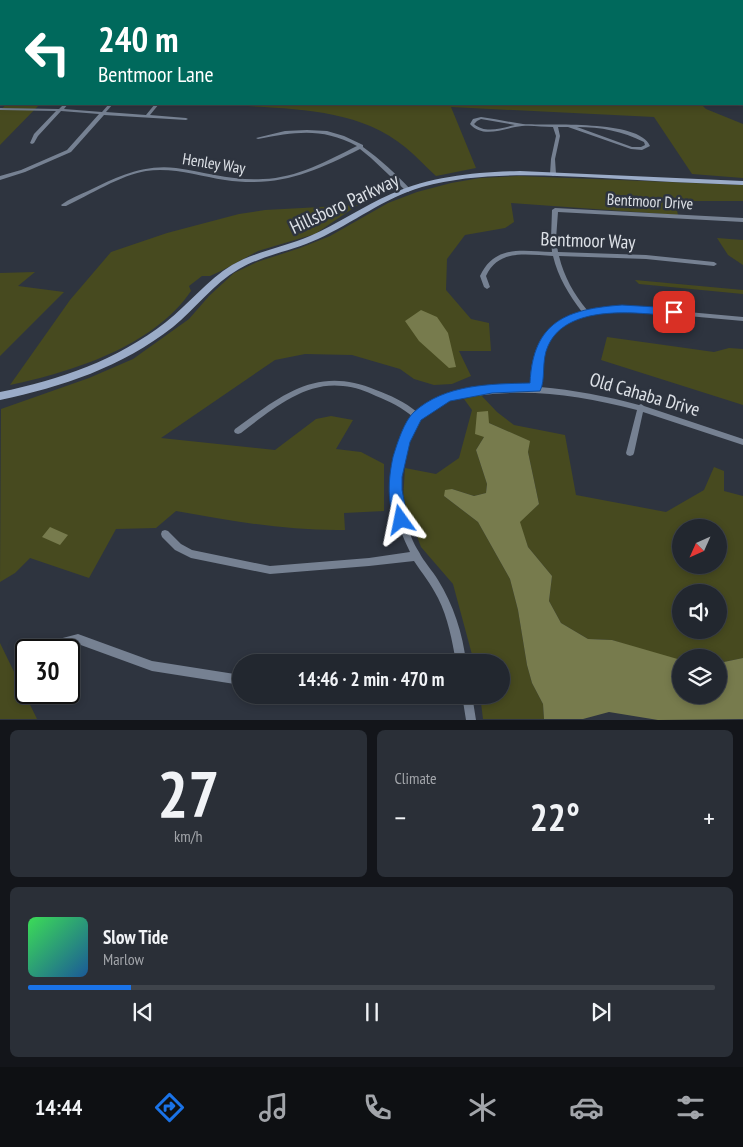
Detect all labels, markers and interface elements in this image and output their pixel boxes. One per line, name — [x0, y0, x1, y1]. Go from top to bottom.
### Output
text: 240 m — [98, 16, 179, 62]
icon: left — [15, 20, 80, 85]
text: Bentmoor Lane — [98, 60, 214, 88]
street label: Henley Way — [181, 148, 247, 178]
street label: Hillsboro Parkway — [286, 167, 403, 239]
street label: Bentmoor Drive — [606, 189, 694, 213]
street label: Bentmoor Way — [540, 226, 637, 254]
pin — [653, 291, 695, 333]
icon: arrive — [660, 298, 688, 326]
street label: Old Cahaba Drive — [587, 367, 703, 421]
position arrow — [374, 493, 426, 545]
north arrow — [672, 519, 728, 574]
map controls — [672, 519, 727, 704]
button: sound — [672, 584, 727, 639]
speed limit sign: 30 — [15, 639, 80, 704]
button: layers — [672, 649, 727, 704]
text: 14:46 · 2 min · 470 m — [298, 667, 444, 691]
text: 27 — [157, 751, 219, 835]
text: Climate — [395, 768, 437, 788]
text: 22° — [530, 792, 580, 841]
text: − — [395, 799, 406, 836]
text: + — [703, 799, 715, 836]
text: km/h — [174, 826, 202, 846]
text: Slow Tide — [103, 925, 168, 949]
text: Marlow — [103, 949, 144, 969]
icon: previous — [129, 998, 157, 1026]
icon: pause — [358, 998, 386, 1026]
icon: next — [587, 998, 615, 1026]
icon: directions — [152, 1090, 187, 1125]
icon: music — [256, 1090, 291, 1125]
icon: phone — [360, 1090, 395, 1125]
icon: climate — [465, 1090, 500, 1125]
icon: car — [569, 1090, 604, 1125]
icon: filters — [673, 1090, 708, 1125]
text: 14:44 — [35, 1093, 82, 1121]

